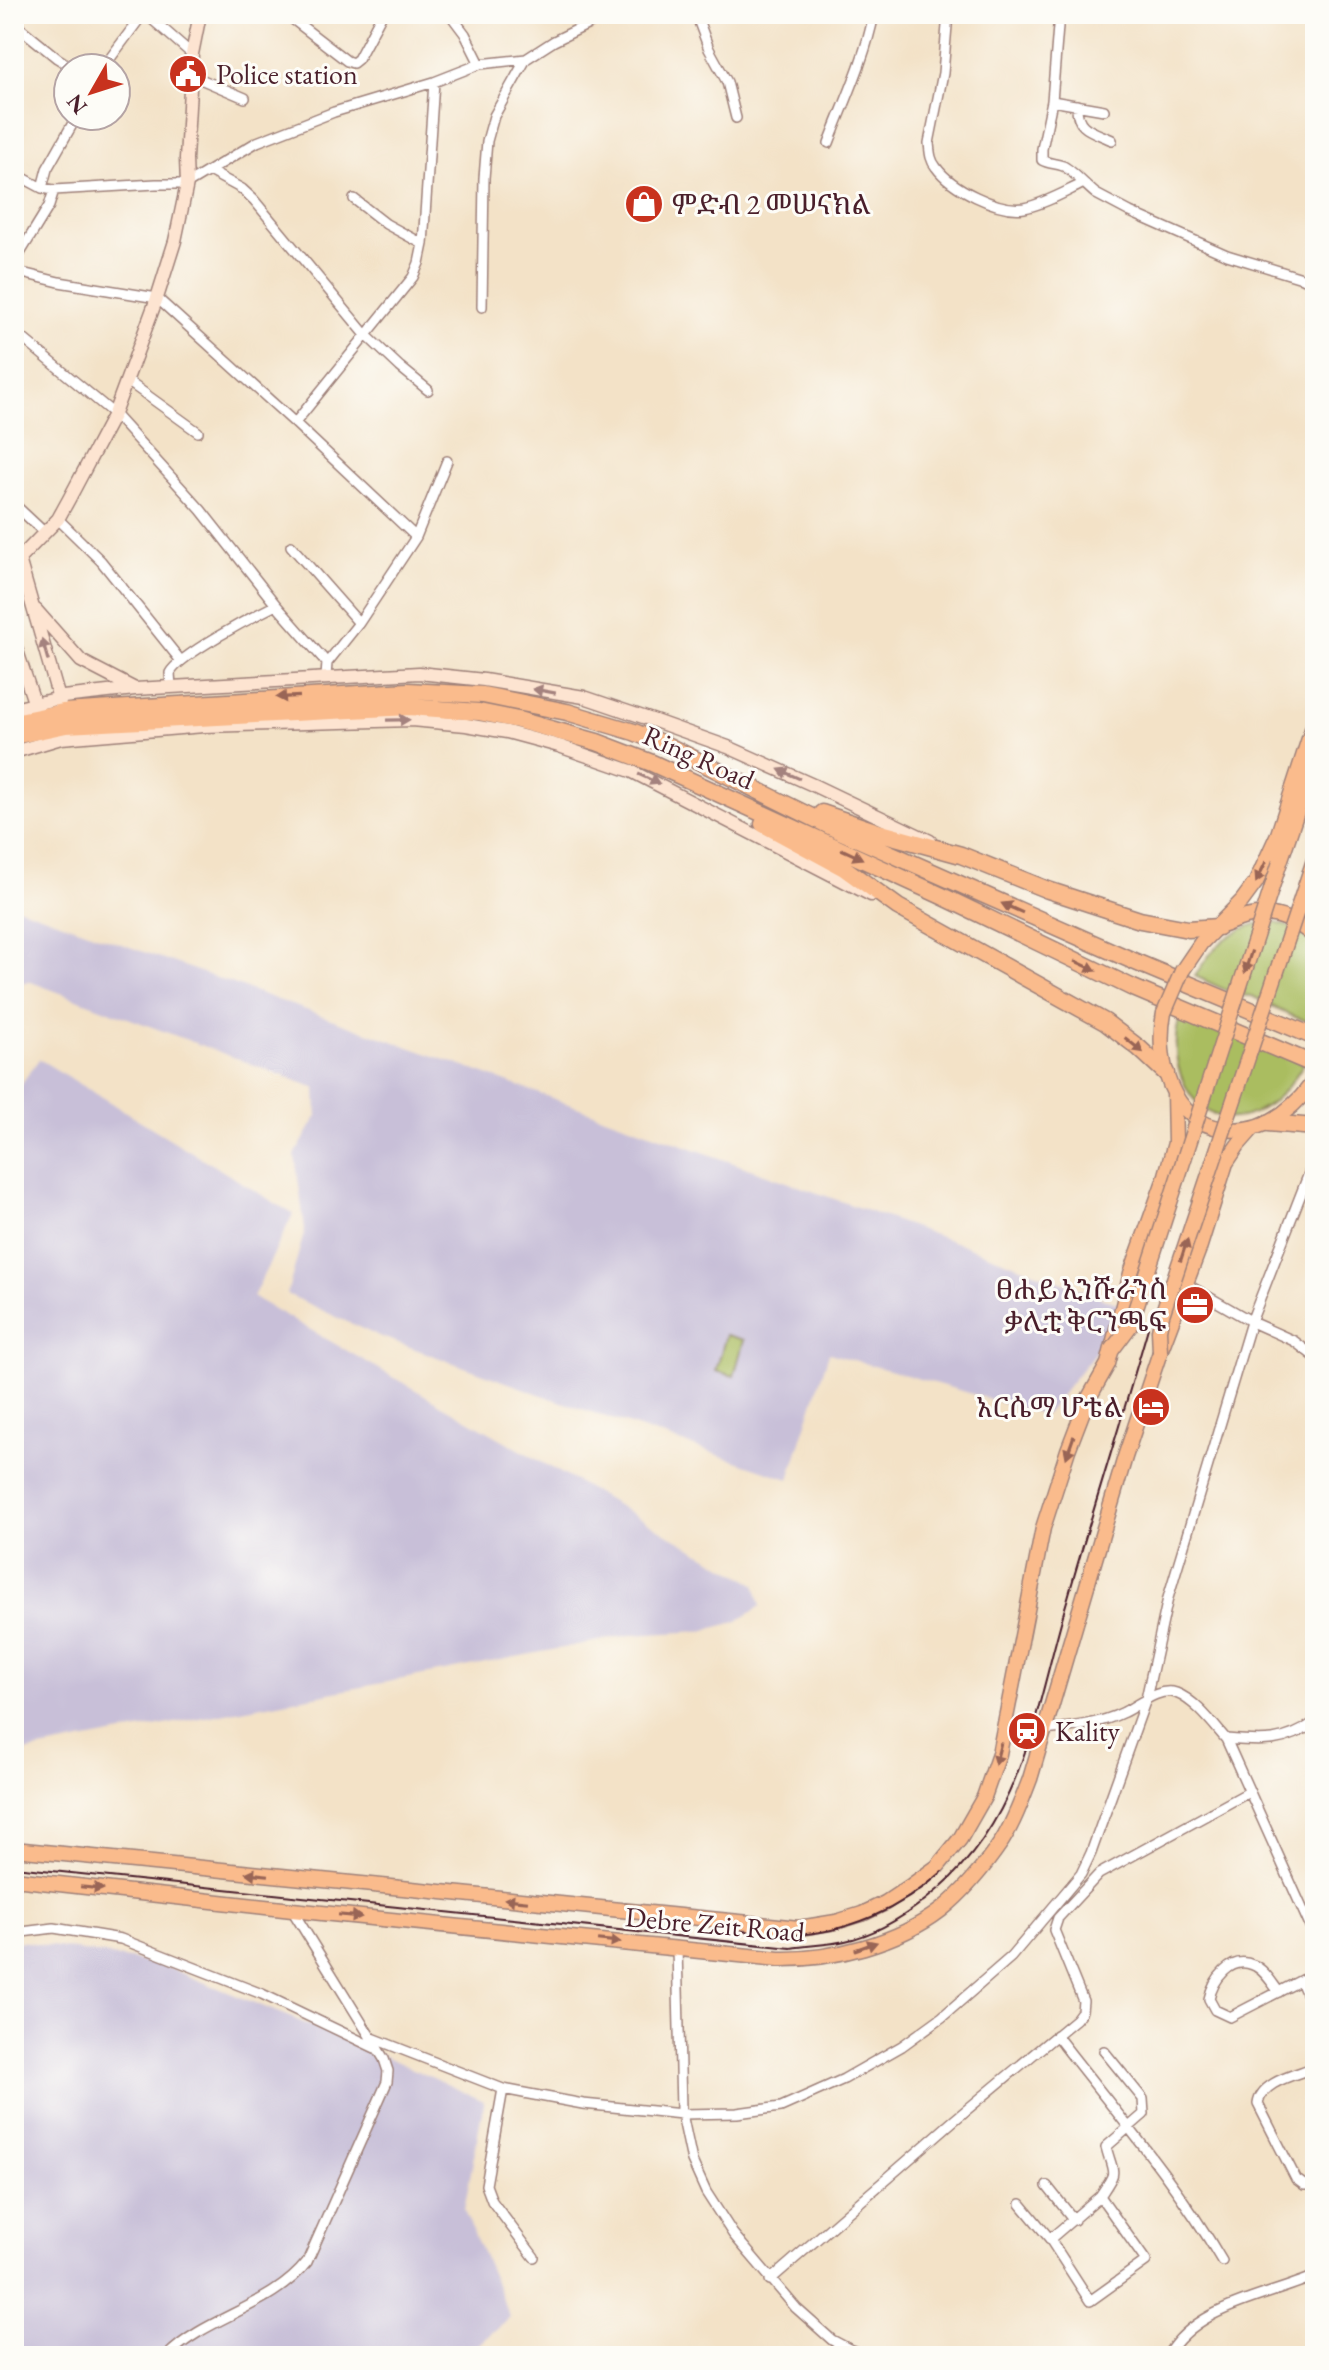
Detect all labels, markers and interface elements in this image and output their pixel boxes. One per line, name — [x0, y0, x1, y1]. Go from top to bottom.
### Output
north arrow — [52, 52, 132, 132]
public building icon: Police station — [167, 53, 209, 95]
place label: Police station — [216, 56, 358, 92]
text: N — [60, 88, 94, 120]
shop icon: ምድብ 2 መሠናክል — [623, 183, 665, 225]
place label: ምድብ 2 መሠናክል — [672, 186, 871, 222]
one-way arrow — [38, 637, 51, 661]
one-way arrow — [531, 684, 556, 696]
one-way arrow — [275, 691, 300, 704]
one-way arrow — [386, 714, 411, 726]
street label: Ring Road — [638, 717, 761, 798]
one-way arrow — [777, 768, 801, 781]
one-way arrow — [637, 772, 660, 786]
one-way arrow — [840, 847, 863, 861]
one-way arrow — [1254, 861, 1267, 884]
one-way arrow — [1000, 901, 1023, 914]
one-way arrow — [1241, 951, 1253, 975]
one-way arrow — [1075, 959, 1098, 973]
one-way arrow — [1124, 1036, 1144, 1053]
one-way arrow — [1179, 1237, 1191, 1261]
place label: ፀሐይ ኢንሹራንስ ቃሊቲ ቅርንጫፍ — [995, 1271, 1167, 1339]
office icon: ፀሐይ ኢንሹራንስ ቃሊቲ ቅርንጫፍ — [1174, 1284, 1216, 1326]
hotel icon: አርሴማ ሆቴል — [1130, 1386, 1172, 1428]
place label: አርሴማ ሆቴል — [977, 1389, 1123, 1425]
one-way arrow — [1063, 1435, 1075, 1459]
station icon: Kality — [1006, 1710, 1048, 1752]
place label: Kality — [1055, 1713, 1121, 1749]
one-way arrow — [991, 1742, 1003, 1767]
one-way arrow — [244, 1867, 269, 1880]
one-way arrow — [79, 1881, 104, 1894]
one-way arrow — [503, 1894, 528, 1907]
street label: Debre Zeit Road — [624, 1898, 807, 1950]
one-way arrow — [338, 1909, 363, 1922]
one-way arrow — [597, 1935, 622, 1948]
one-way arrow — [854, 1939, 878, 1951]

